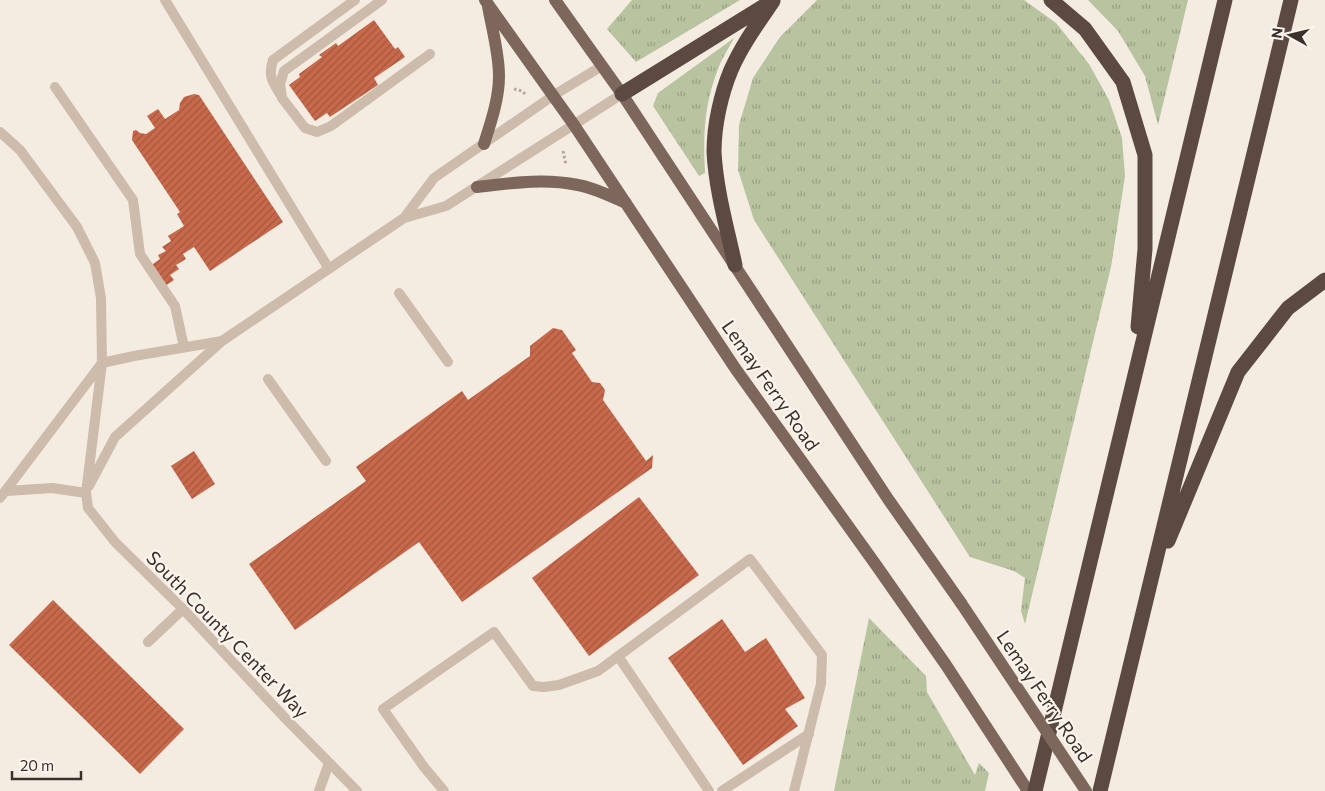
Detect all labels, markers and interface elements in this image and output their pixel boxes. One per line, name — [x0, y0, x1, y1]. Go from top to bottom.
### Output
north arrow — [1265, 10, 1315, 60]
text: N — [1267, 27, 1286, 40]
street label: Lemay Ferry Road — [717, 315, 825, 455]
street label: South County Center Way — [142, 546, 314, 722]
street label: Lemay Ferry Road — [992, 626, 1098, 766]
scale bar — [12, 748, 81, 780]
text: 20 m — [20, 756, 54, 774]

